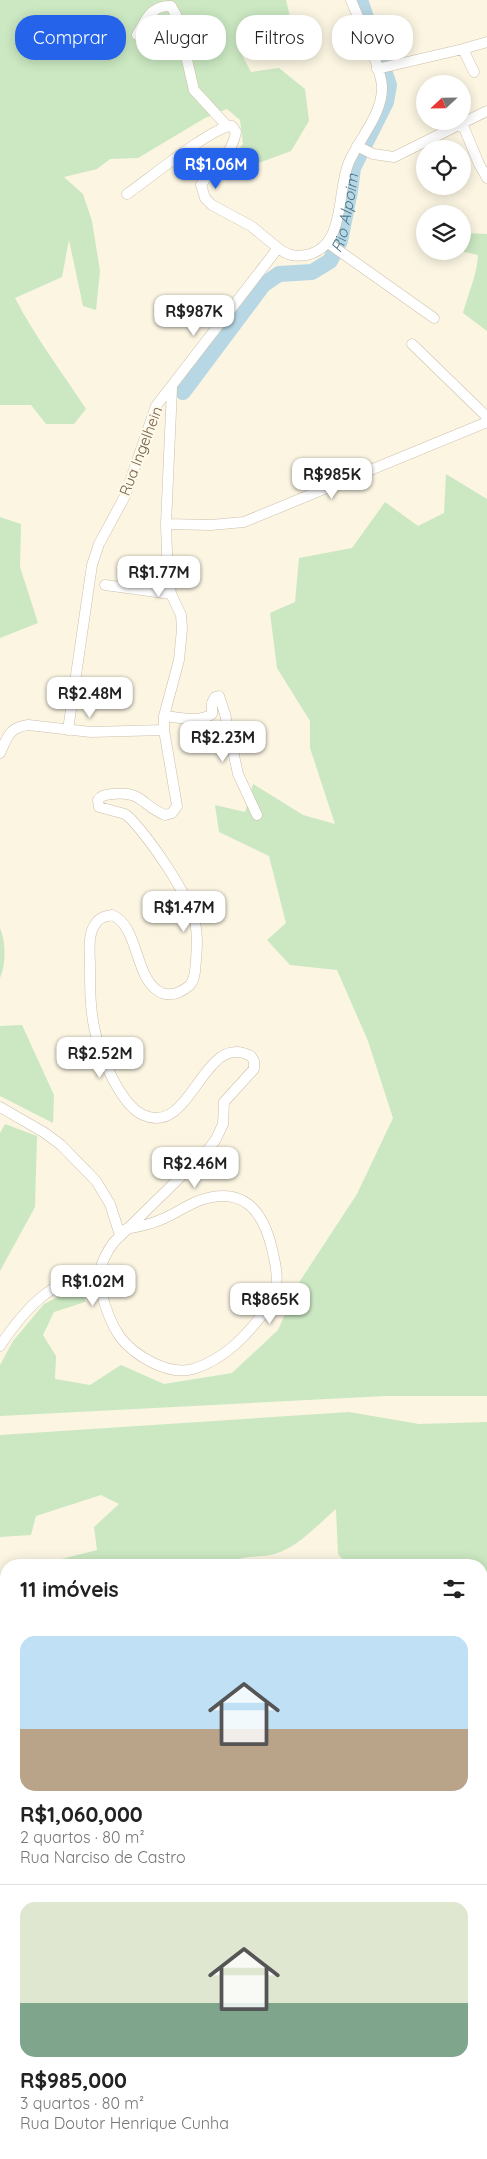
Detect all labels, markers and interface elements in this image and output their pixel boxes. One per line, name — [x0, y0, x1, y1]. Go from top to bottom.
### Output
chip: Comprar — [15, 15, 126, 60]
chip: Alugar — [136, 15, 226, 60]
chip: Filtros — [236, 15, 322, 60]
chip: Novo — [332, 15, 413, 60]
north arrow — [416, 75, 471, 130]
map controls — [416, 75, 471, 260]
button: locate — [416, 140, 471, 195]
pin: R$1.06M — [170, 148, 262, 190]
text: R$1.06M — [185, 154, 247, 174]
water label: Rio Alpoim — [326, 172, 362, 256]
button: layers — [416, 205, 471, 260]
pin: R$987K — [153, 294, 235, 337]
text: R$987K — [165, 301, 223, 321]
street label: Rua Ingelhein — [115, 404, 166, 498]
pin: R$985K — [291, 458, 373, 500]
text: R$985K — [303, 464, 361, 484]
pin: R$1.77M — [113, 556, 205, 598]
text: R$1.77M — [128, 562, 190, 582]
pin: R$2.48M — [44, 676, 136, 719]
text: R$2.48M — [58, 683, 122, 703]
pin: R$2.23M — [177, 720, 269, 763]
text: R$2.23M — [191, 727, 255, 747]
pin: R$1.47M — [138, 890, 230, 933]
text: R$1.47M — [153, 897, 215, 917]
pin: R$2.52M — [54, 1036, 146, 1079]
text: R$2.52M — [67, 1043, 133, 1063]
pin: R$2.46M — [149, 1146, 241, 1189]
text: R$2.46M — [163, 1153, 227, 1173]
pin: R$1.02M — [47, 1264, 139, 1307]
text: R$1.02M — [62, 1271, 124, 1291]
pin: R$865K — [229, 1282, 311, 1325]
text: R$865K — [241, 1289, 299, 1309]
icon: filters — [440, 1575, 468, 1603]
text: 11 imóveis — [20, 1576, 119, 1602]
icon: home — [199, 1669, 289, 1759]
text: R$1,060,000 — [20, 1801, 143, 1827]
text: 2 quartos · 80 m² — [20, 1827, 144, 1847]
text: Rua Narciso de Castro — [20, 1847, 186, 1867]
icon: home — [199, 1934, 289, 2024]
text: R$985,000 — [20, 2067, 127, 2093]
text: 3 quartos · 80 m² — [20, 2093, 144, 2113]
text: Rua Doutor Henrique Cunha — [20, 2113, 229, 2133]

